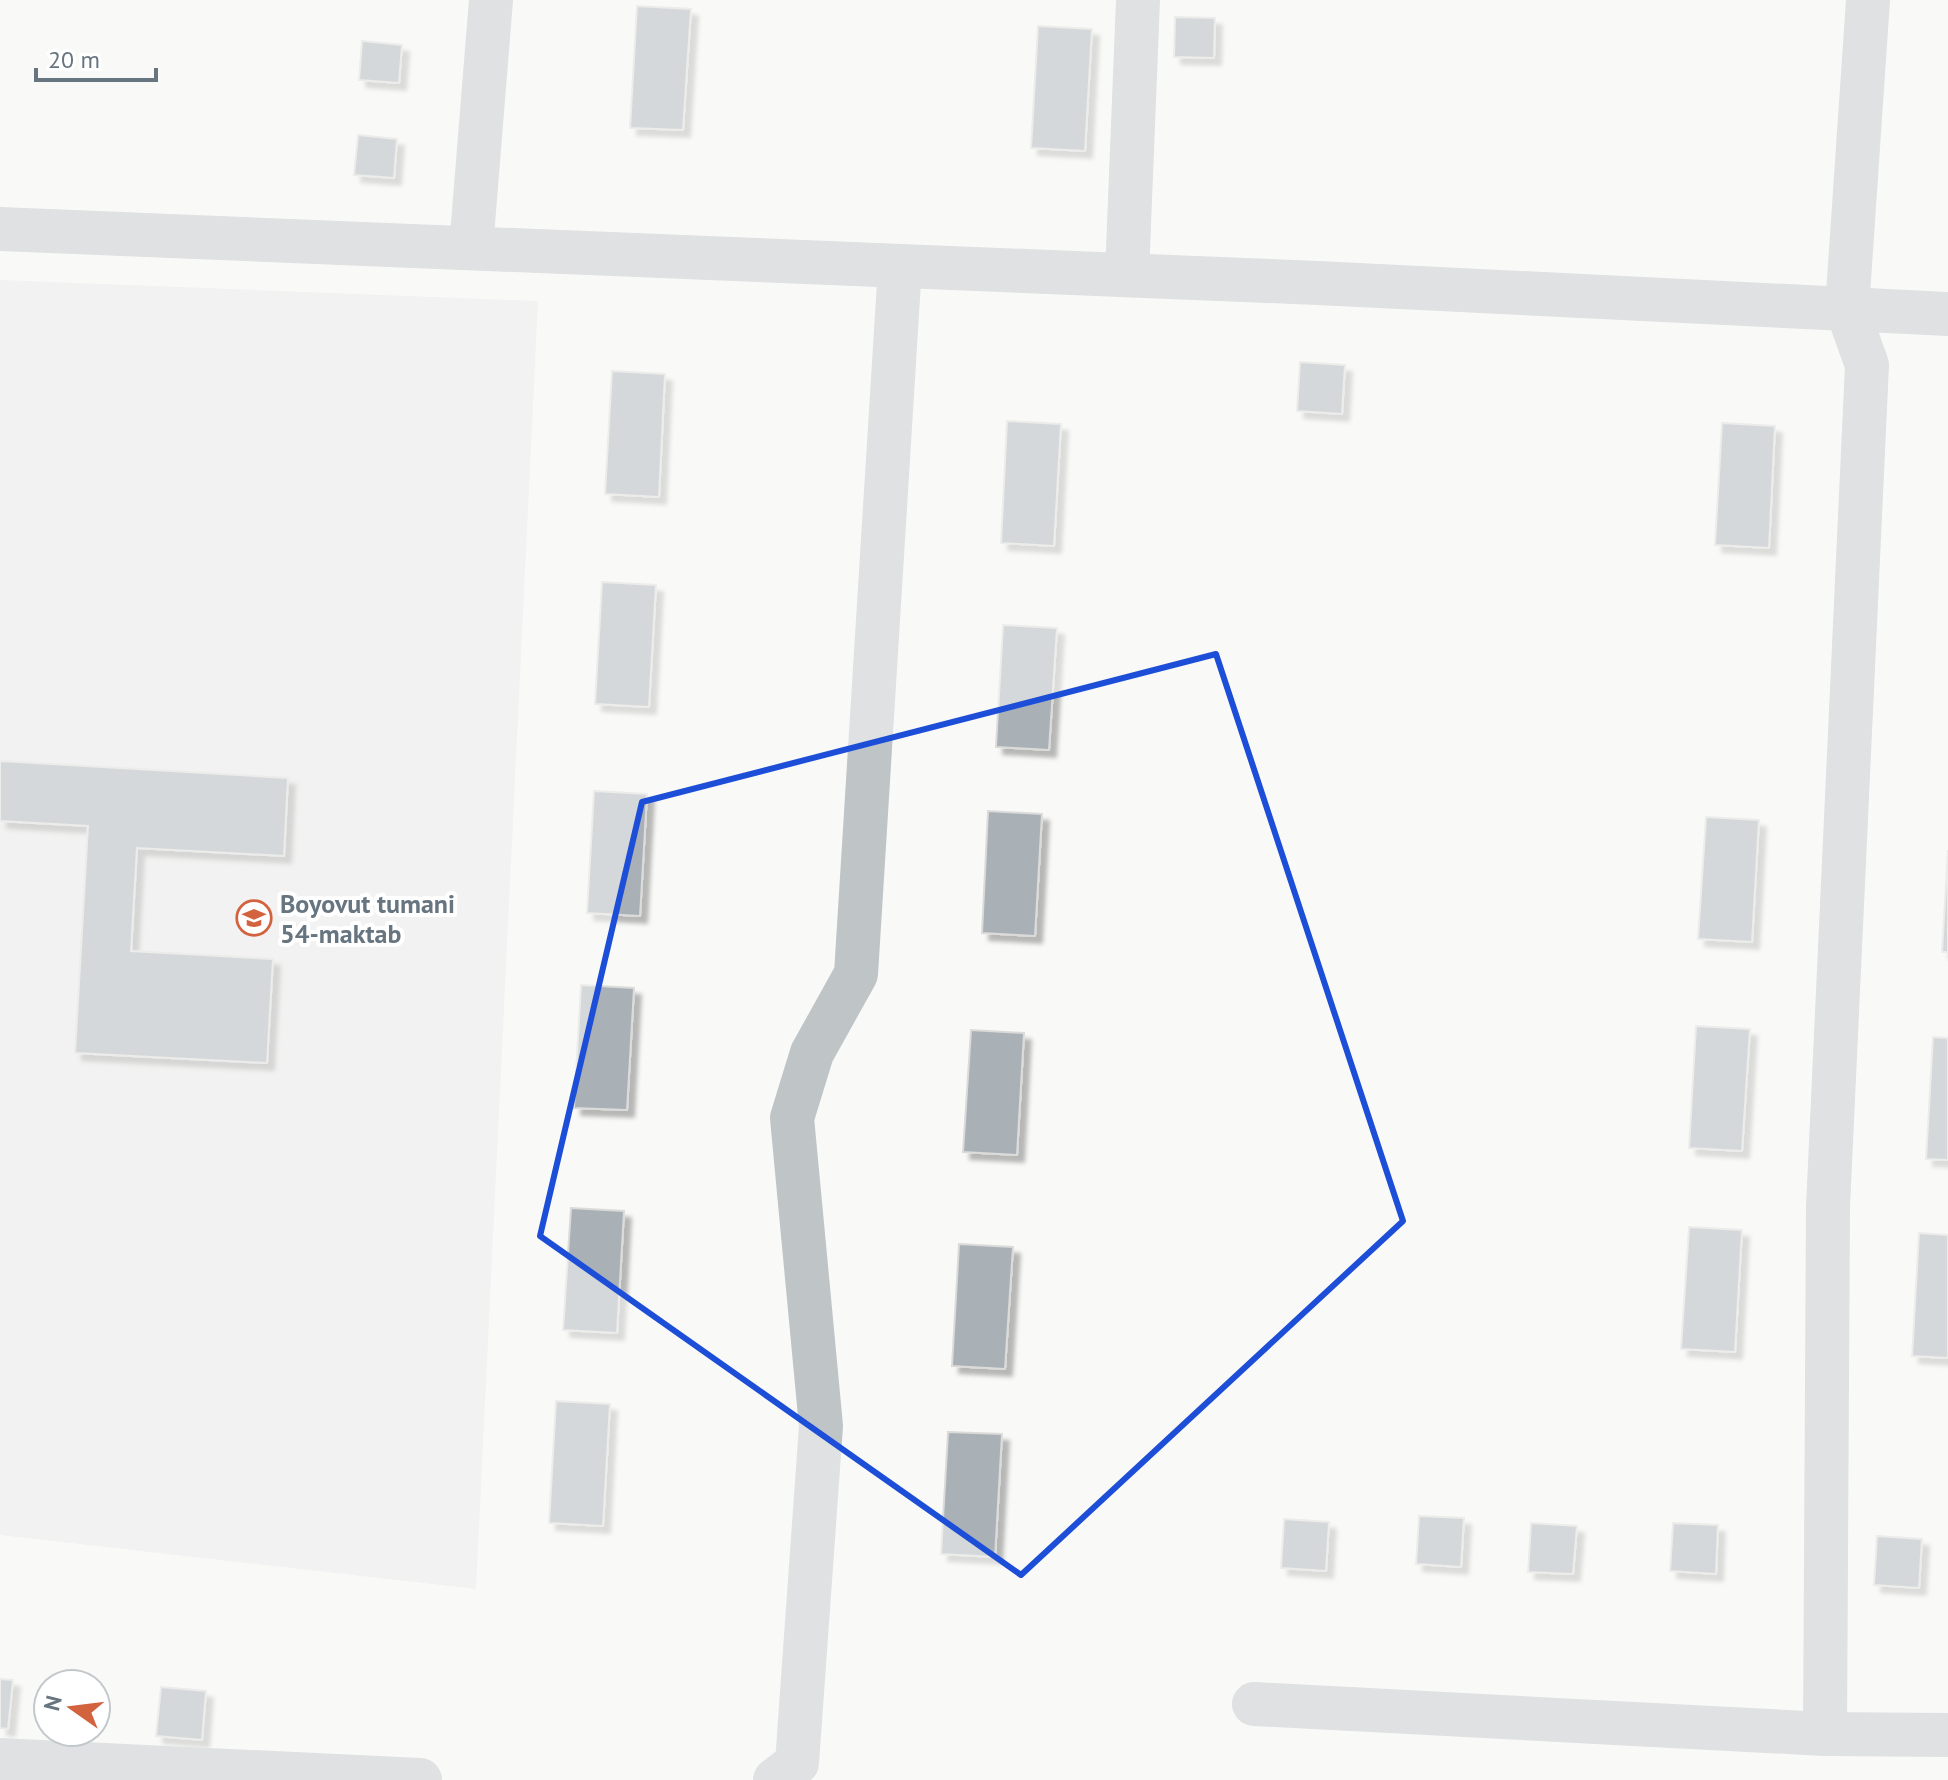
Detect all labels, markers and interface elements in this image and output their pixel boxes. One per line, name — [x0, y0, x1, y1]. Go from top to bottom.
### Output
scale bar — [36, 32, 156, 82]
text: 20 m — [48, 44, 100, 75]
place label: Boyovut tumani 54-maktab — [280, 887, 455, 950]
school or university icon: Boyovut tumani 54-maktab — [235, 899, 273, 937]
north arrow — [32, 1668, 112, 1748]
text: N — [37, 1693, 68, 1714]

